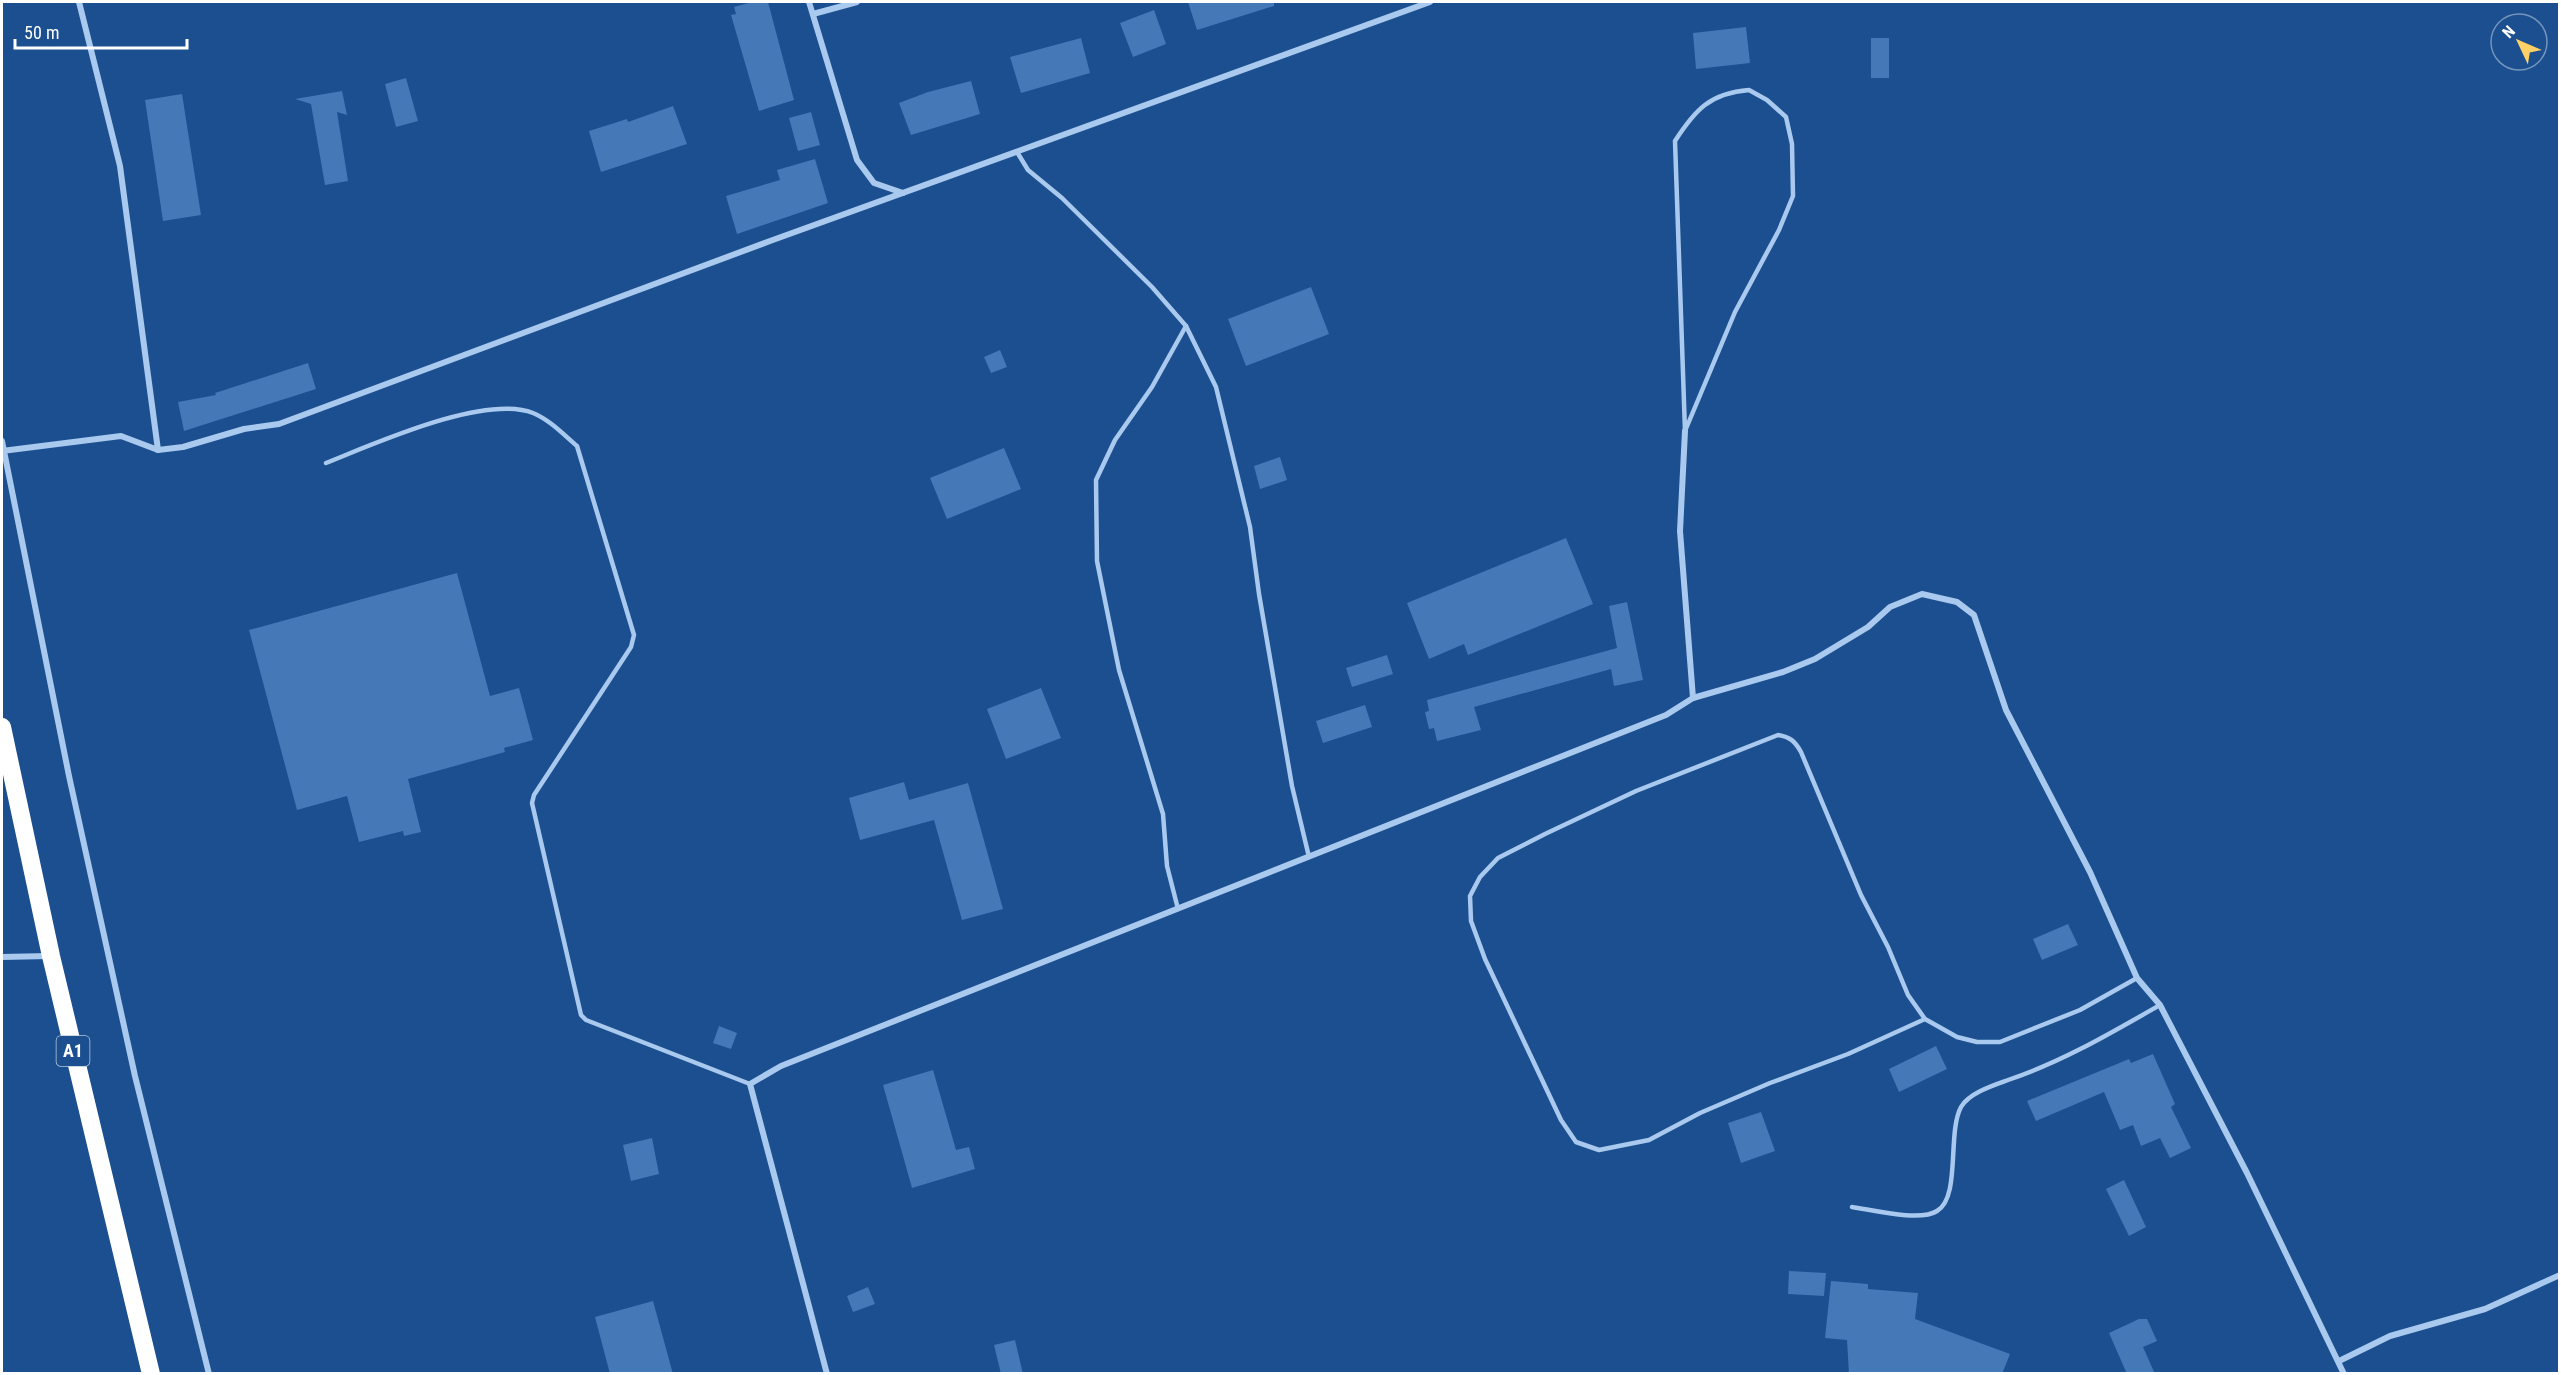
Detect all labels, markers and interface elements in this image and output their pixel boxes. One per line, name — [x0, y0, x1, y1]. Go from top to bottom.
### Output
scale bar — [15, 12, 188, 50]
north arrow — [2489, 12, 2549, 72]
text: 50 m — [24, 22, 59, 43]
text: N — [2498, 22, 2519, 42]
road number: A1 — [56, 1036, 90, 1066]

